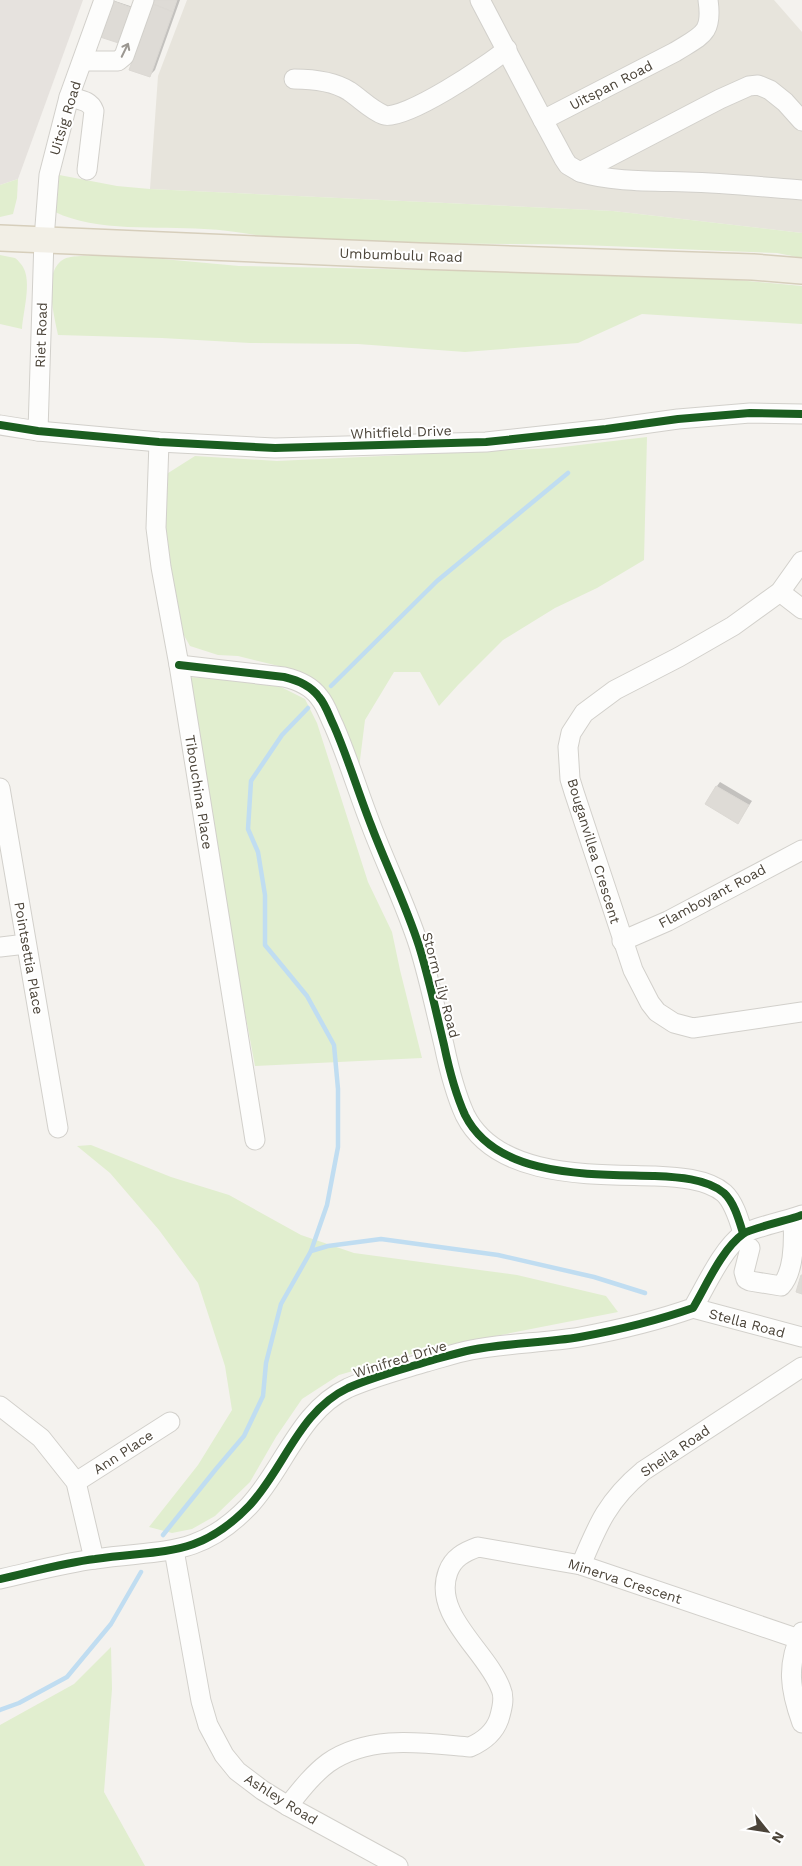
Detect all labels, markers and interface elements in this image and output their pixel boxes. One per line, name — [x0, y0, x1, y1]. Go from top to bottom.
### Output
one-way arrow — [121, 43, 131, 58]
street label: Uitspan Road — [567, 57, 655, 113]
street label: Uitsig Road — [46, 79, 84, 157]
street label: Umbumbulu Road — [339, 245, 463, 265]
street label: Riet Road — [32, 302, 50, 368]
street label: Whitfield Drive — [350, 422, 452, 442]
street label: Tibouchina Place — [182, 734, 216, 850]
street label: Bouganvillea Crescent — [564, 776, 624, 926]
street label: Flamboyant Road — [656, 861, 768, 931]
street label: Pointsettia Place — [11, 901, 47, 1015]
street label: Storm Lily Road — [419, 930, 463, 1040]
street label: Stella Road — [707, 1305, 787, 1341]
street label: Winifred Drive — [351, 1337, 449, 1381]
street label: Sheila Road — [637, 1422, 713, 1480]
street label: Ann Place — [90, 1427, 156, 1477]
street label: Minerva Crescent — [566, 1555, 684, 1607]
street label: Ashley Road — [242, 1770, 320, 1828]
north arrow — [742, 1806, 792, 1856]
text: N — [769, 1829, 788, 1846]

